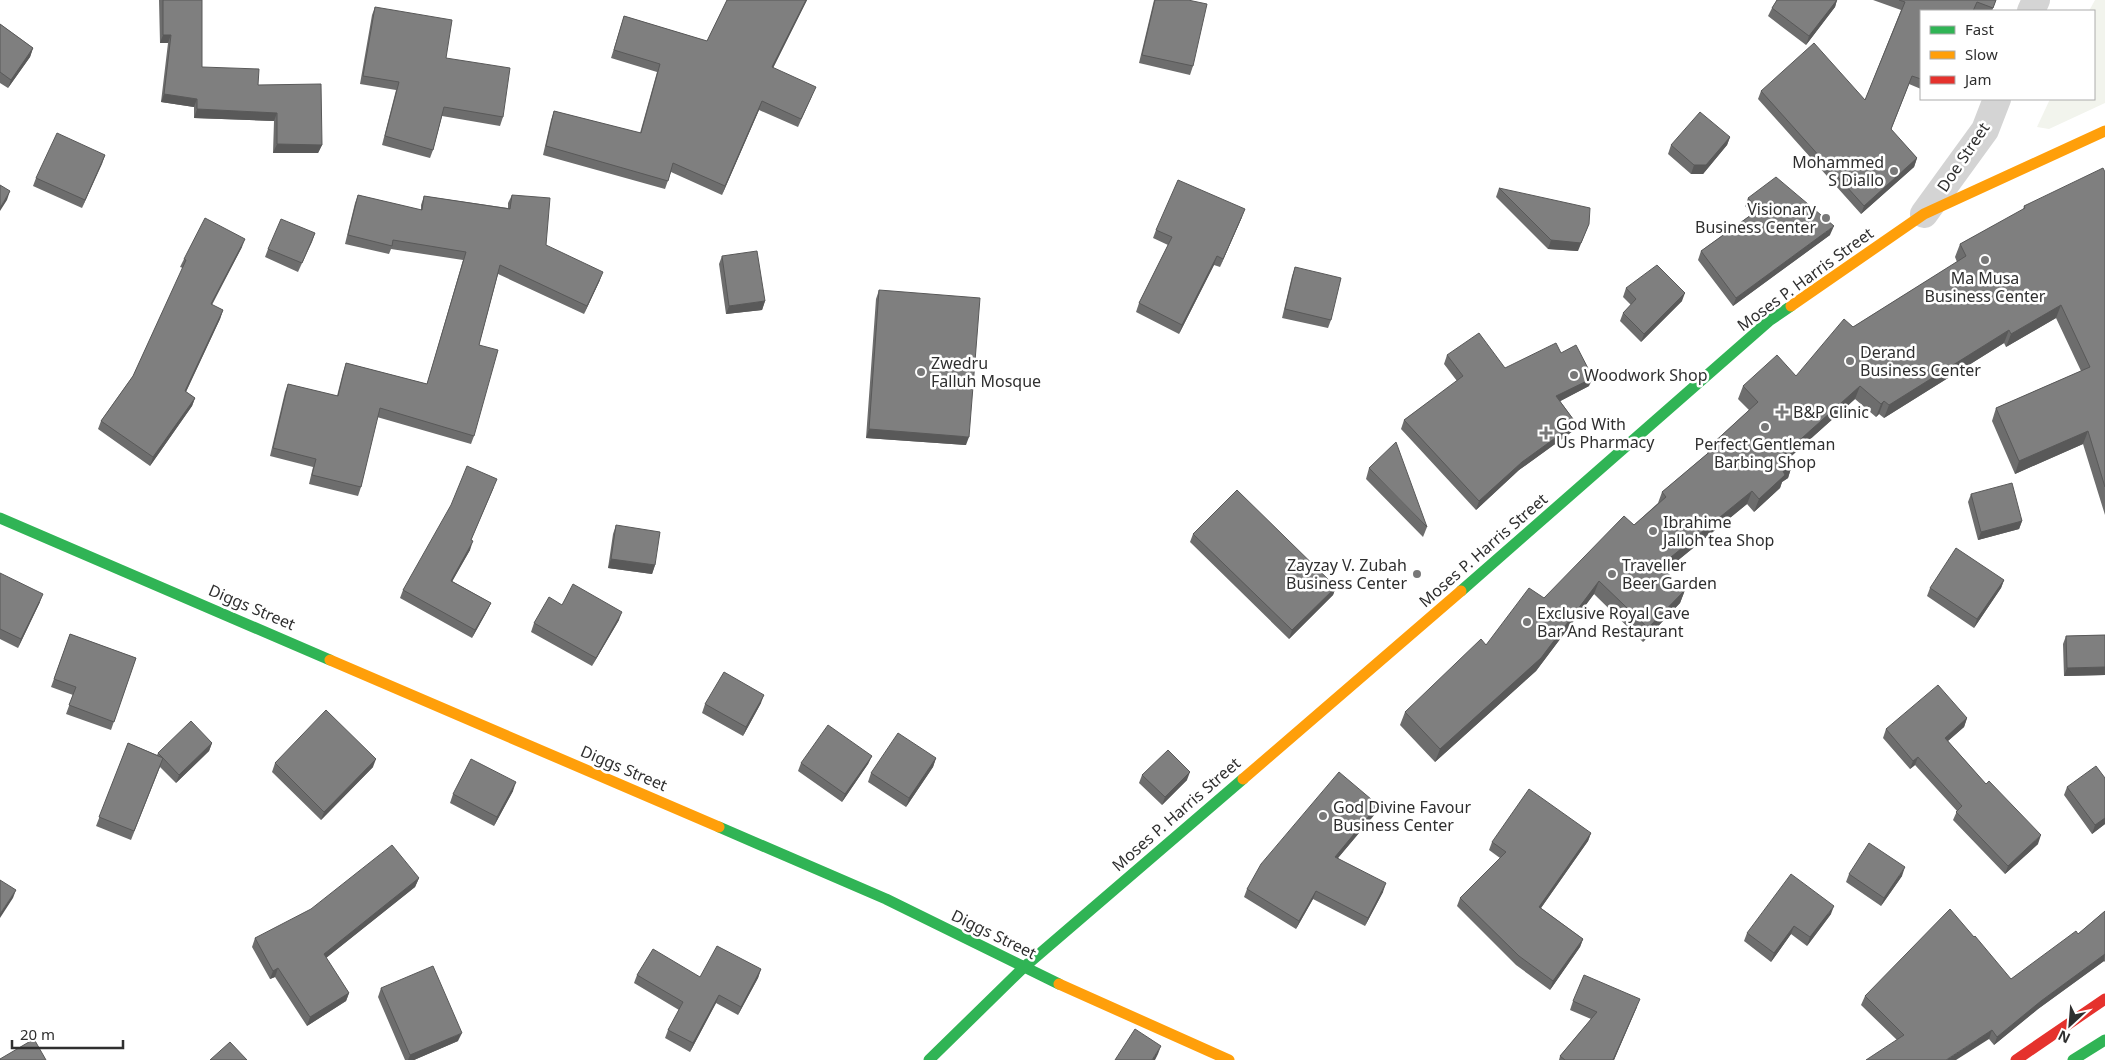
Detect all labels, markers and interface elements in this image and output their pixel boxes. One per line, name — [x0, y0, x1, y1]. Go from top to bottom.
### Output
legend — [1920, 10, 2095, 100]
text: Fast — [1965, 19, 1994, 39]
text: Slow — [1965, 44, 1998, 64]
text: Jam — [1963, 69, 1992, 89]
street label: Doe Street — [1932, 118, 1994, 196]
place label: Mohammed S Diallo — [1792, 151, 1884, 191]
marker: Mohammed S Diallo — [1888, 165, 1900, 177]
place label: Visionary Business Center — [1695, 198, 1817, 238]
marker: Visionary Business Center — [1820, 212, 1832, 224]
street label: Moses P. Harris Street — [1732, 222, 1878, 336]
marker: Ma Musa Business Center — [1979, 254, 1991, 266]
place label: Ma Musa Business Center — [1925, 267, 2046, 307]
place label: Derand Business Center — [1860, 341, 1981, 381]
place label: Zwedru Falluh Mosque — [931, 352, 1041, 392]
marker: Derand Business Center — [1844, 355, 1856, 367]
place label: Woodwork Shop — [1584, 364, 1708, 386]
marker: Zwedru Falluh Mosque — [915, 366, 927, 378]
marker: Woodwork Shop — [1568, 369, 1580, 381]
place label: B&P Clinic — [1793, 401, 1869, 423]
marker: B&P Clinic — [1775, 405, 1789, 419]
place label: God With Us Pharmacy — [1556, 413, 1655, 453]
marker: Perfect Gentleman Barbing Shop — [1759, 421, 1771, 433]
marker: God With Us Pharmacy — [1540, 427, 1552, 439]
place label: Perfect Gentleman Barbing Shop — [1695, 433, 1835, 473]
street label: Moses P. Harris Street — [1414, 488, 1552, 612]
place label: Ibrahime Jalloh tea Shop — [1661, 511, 1774, 551]
marker: Ibrahime Jalloh tea Shop — [1647, 525, 1659, 537]
place label: Zayzay V. Zubah Business Center — [1286, 554, 1407, 594]
place label: Traveller Beer Garden — [1622, 554, 1717, 594]
marker: Zayzay V. Zubah Business Center — [1411, 568, 1423, 580]
marker: Traveller Beer Garden — [1606, 568, 1618, 580]
street label: Diggs Street — [205, 579, 299, 635]
place label: Exclusive Royal Cave Bar And Restaurant — [1537, 602, 1690, 642]
marker: Exclusive Royal Cave Bar And Restaurant — [1521, 616, 1533, 628]
street label: Diggs Street — [577, 740, 671, 796]
street label: Moses P. Harris Street — [1107, 752, 1245, 876]
place label: God Divine Favour Business Center — [1333, 796, 1471, 836]
marker: God Divine Favour Business Center — [1317, 810, 1329, 822]
street label: Diggs Street — [948, 904, 1040, 964]
north arrow — [2045, 1000, 2095, 1050]
scale bar — [12, 1018, 124, 1050]
text: 20 m — [20, 1024, 55, 1044]
text: N — [2055, 1026, 2073, 1048]

